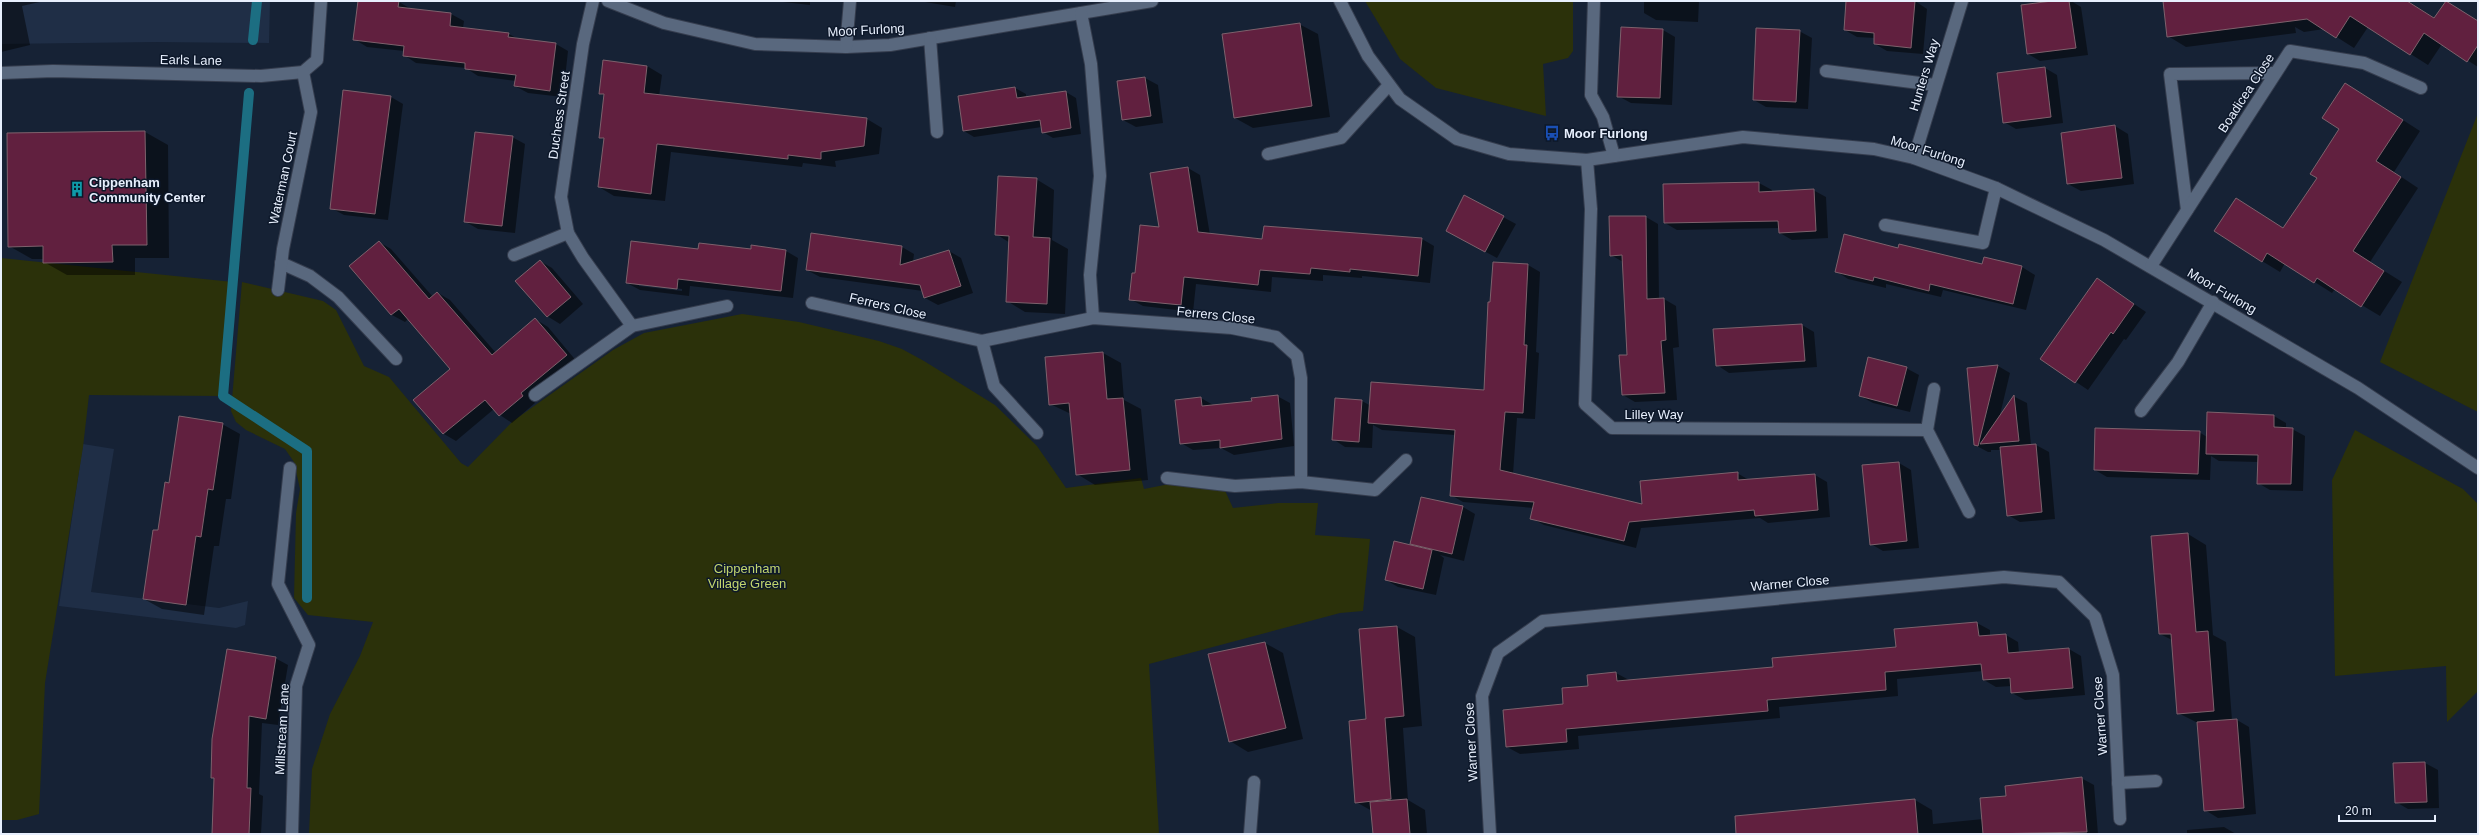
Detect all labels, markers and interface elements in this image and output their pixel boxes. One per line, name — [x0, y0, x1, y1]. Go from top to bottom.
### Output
street label: Moor Furlong — [827, 20, 905, 40]
street label: Hunters Way — [1906, 37, 1942, 113]
street label: Boadicea Close — [2215, 51, 2277, 135]
street label: Earls Lane — [160, 52, 222, 68]
street label: Duchess Street — [545, 70, 573, 160]
bus stop icon: Moor Furlong — [1543, 124, 1561, 142]
place label: Moor Furlong — [1564, 126, 1648, 141]
street label: Waterman Court — [266, 130, 300, 226]
street label: Moor Furlong — [1889, 133, 1967, 169]
place label: Cippenham Community Center — [89, 175, 205, 205]
building icon: Cippenham Community Center — [68, 180, 86, 198]
street label: Moor Furlong — [2185, 265, 2259, 317]
street label: Ferrers Close — [848, 290, 928, 322]
street label: Ferrers Close — [1176, 303, 1256, 327]
street label: Lilley Way — [1625, 407, 1684, 422]
park label: Cippenham Village Green — [708, 561, 786, 591]
street label: Warner Close — [1750, 572, 1830, 594]
street label: Warner Close — [2090, 676, 2110, 756]
street label: Millstream Lane — [272, 683, 292, 775]
street label: Warner Close — [1461, 702, 1481, 782]
scale bar — [2339, 797, 2435, 823]
text: 20 m — [2345, 804, 2372, 818]

